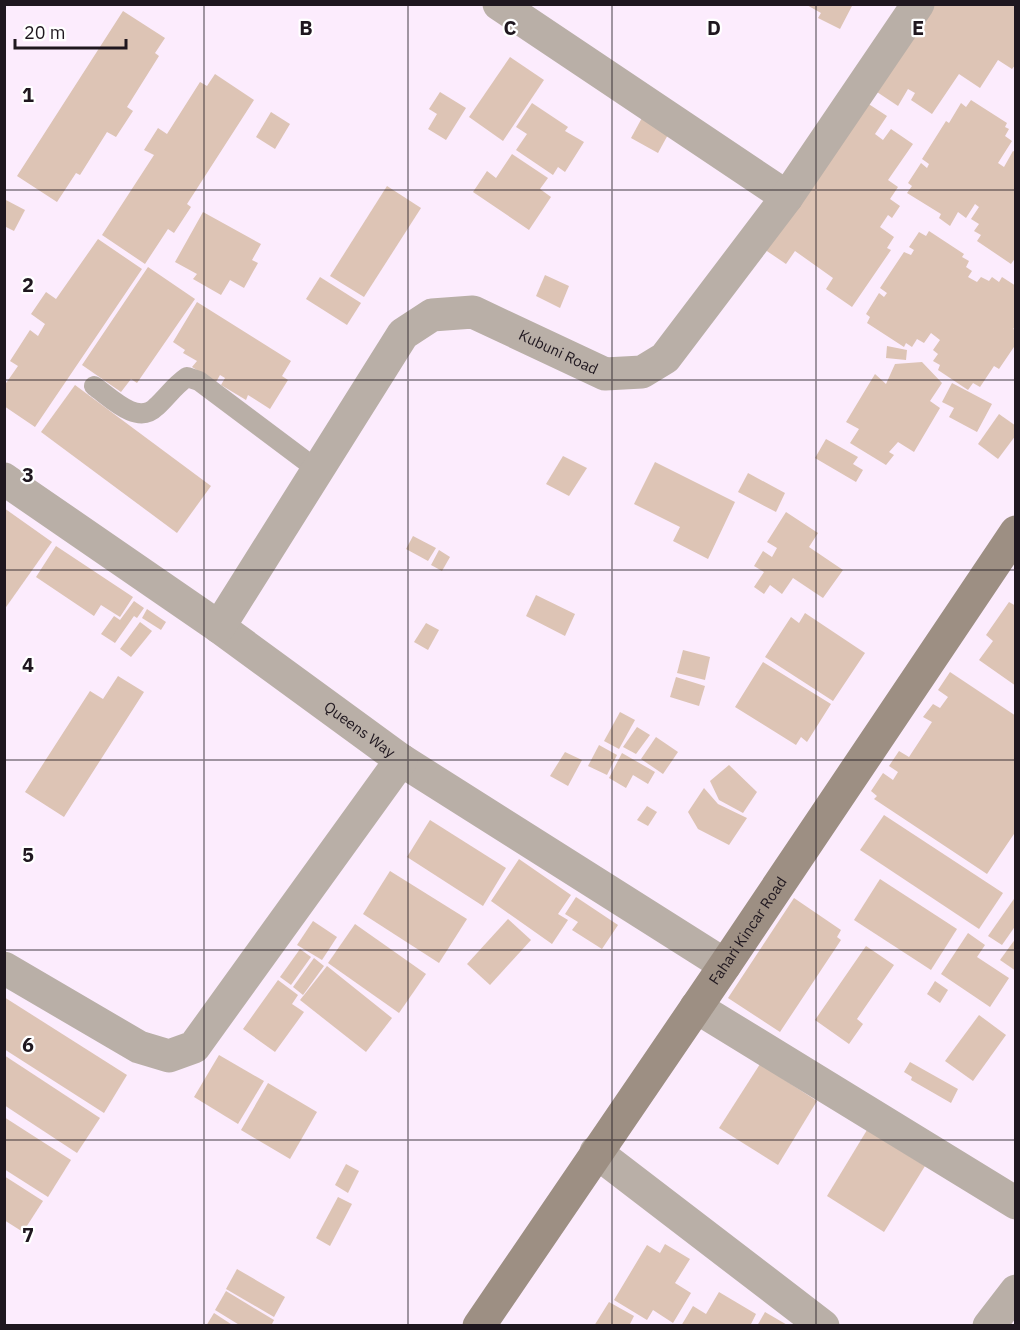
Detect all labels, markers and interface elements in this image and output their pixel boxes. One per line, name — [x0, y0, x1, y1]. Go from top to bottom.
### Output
scale bar — [15, 12, 126, 50]
text: B — [299, 14, 313, 41]
text: C — [503, 14, 517, 41]
text: D — [707, 14, 721, 41]
text: E — [912, 14, 924, 41]
text: 20 m — [24, 21, 66, 44]
text: 1 — [22, 81, 34, 108]
text: 2 — [22, 271, 34, 298]
street label: Kubuni Road — [516, 325, 601, 378]
text: 3 — [22, 461, 34, 488]
text: 4 — [22, 651, 34, 678]
street label: Queens Way — [320, 697, 400, 762]
text: 5 — [22, 841, 34, 868]
street label: Fahari Kincar Road — [704, 873, 791, 988]
text: 6 — [22, 1031, 34, 1058]
text: 7 — [22, 1221, 34, 1248]

